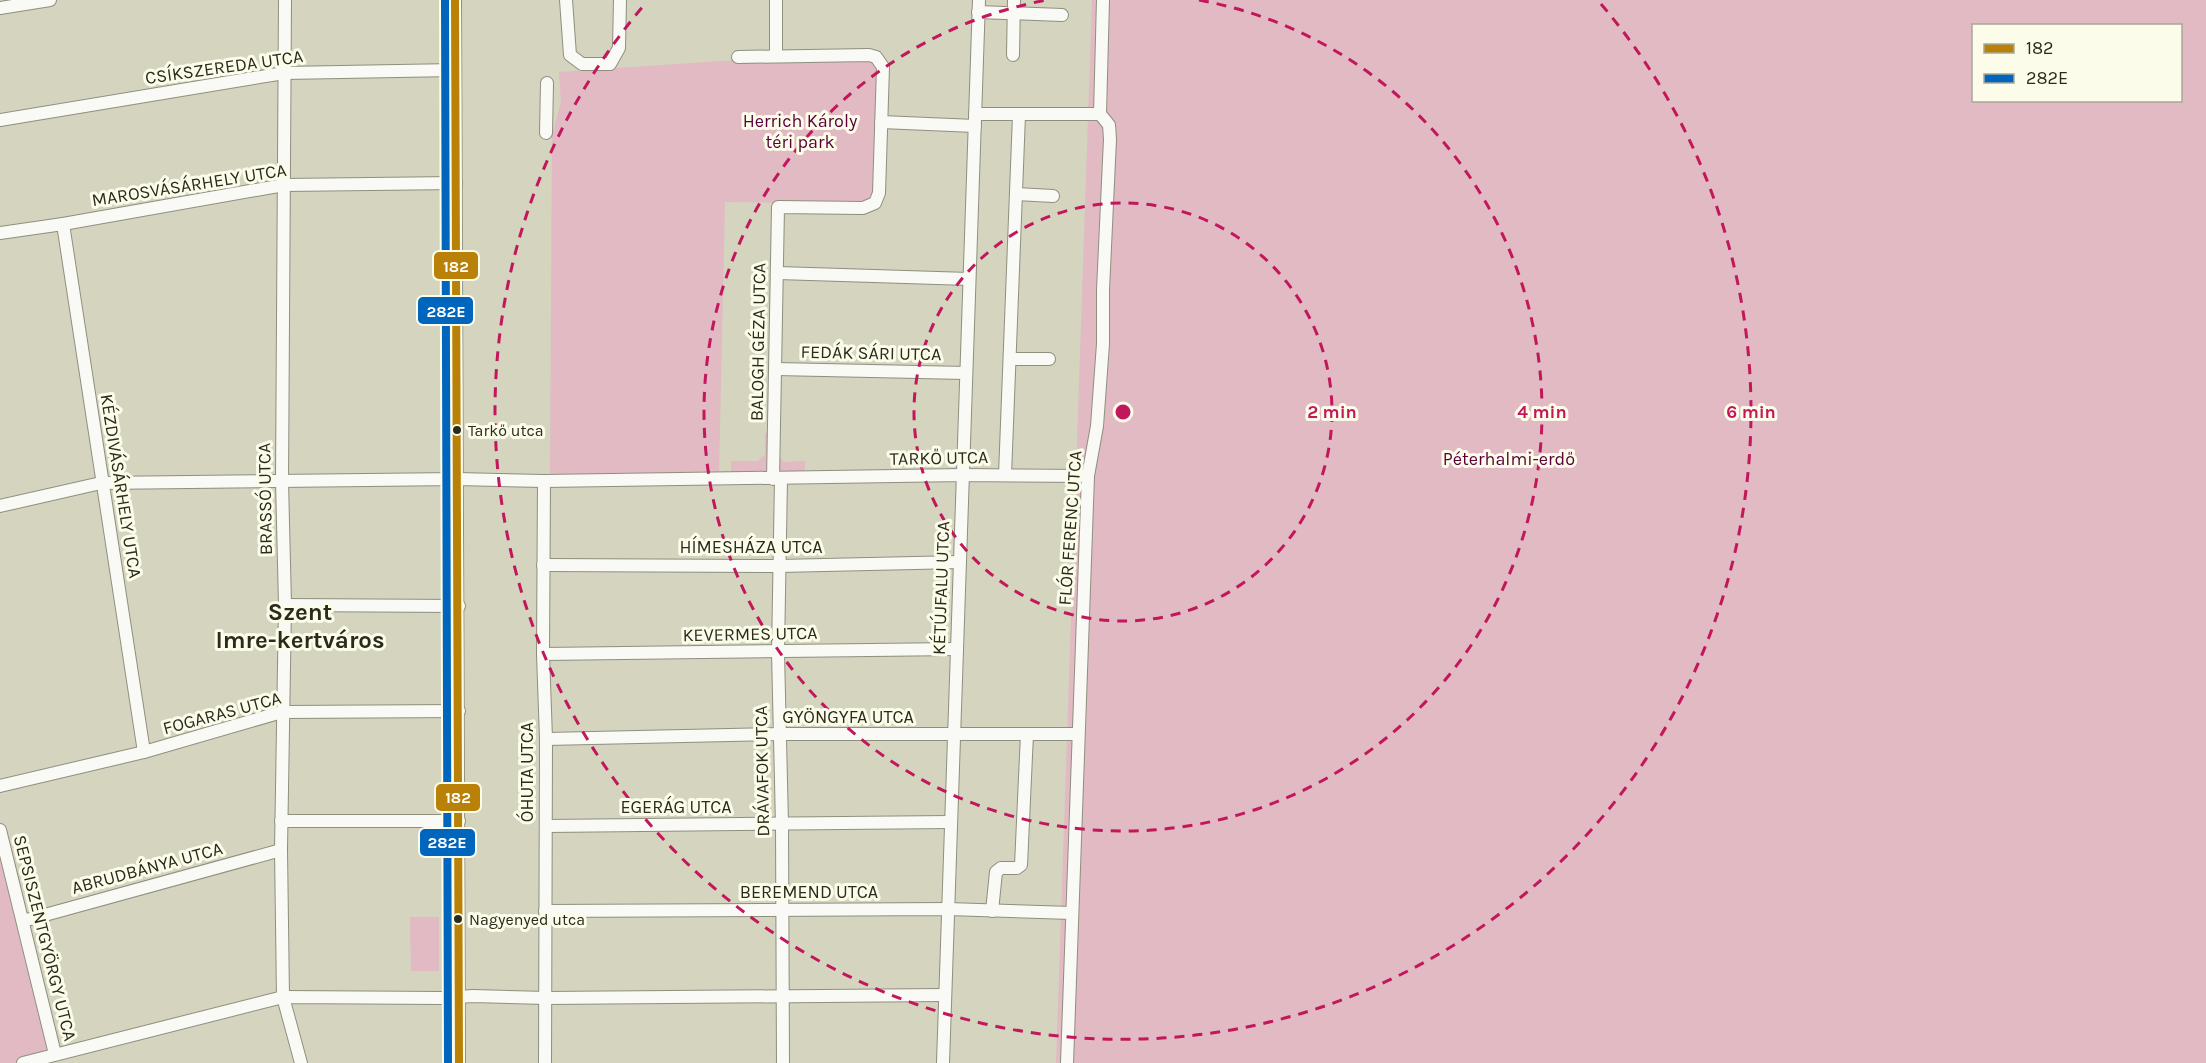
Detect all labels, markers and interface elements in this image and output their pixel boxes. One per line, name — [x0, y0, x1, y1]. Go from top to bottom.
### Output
legend — [1972, 24, 2182, 102]
text: 182 — [2026, 37, 2053, 59]
street label: CSÍKSZEREDA UTCA — [143, 44, 304, 89]
text: 282E — [2026, 67, 2068, 89]
park label: Herrich Károly téri park — [743, 110, 858, 153]
street label: MAROSVÁSÁRHELY UTCA — [90, 158, 288, 211]
line badge: 182 — [433, 251, 479, 280]
text: 182 — [443, 257, 469, 276]
street label: BALOGH GÉZA UTCA — [745, 263, 770, 421]
line badge: 282E — [417, 296, 474, 325]
text: 282E — [426, 302, 466, 321]
street label: FEDÁK SÁRI UTCA — [800, 340, 942, 365]
street label: KÉZDIVÁSÁRHELY UTCA — [96, 392, 147, 580]
text: 2 min — [1307, 401, 1357, 423]
text: 4 min — [1517, 401, 1567, 423]
text: 6 min — [1726, 401, 1776, 423]
centre of rings — [1113, 402, 1133, 422]
place label: Tarkő utca — [468, 421, 544, 440]
marker: Tarkő utca — [451, 424, 463, 436]
street label: BRASSÓ UTCA — [252, 443, 277, 555]
street label: TARKŐ UTCA — [890, 446, 988, 470]
park label: Péterhalmi-erdő — [1443, 448, 1575, 470]
street label: FLÓR FERENC UTCA — [1053, 450, 1086, 606]
street label: KÉTÚJFALU UTCA — [927, 520, 954, 656]
street label: HÍMESHÁZA UTCA — [679, 535, 823, 558]
district label: Szent Imre-kertváros — [215, 598, 385, 654]
street label: KEVERMES UTCA — [682, 622, 818, 646]
street label: FOGARAS UTCA — [160, 687, 284, 739]
street label: DRÁVAFOK UTCA — [749, 705, 774, 837]
street label: GYÖNGYFA UTCA — [782, 706, 914, 728]
street label: ÓHUTA UTCA — [515, 722, 538, 822]
line badge: 182 — [435, 783, 481, 812]
text: 182 — [445, 788, 471, 807]
street label: EGERÁG UTCA — [620, 795, 732, 818]
line badge: 282E — [419, 828, 476, 857]
street label: SEPSISZENTGYÖRGY UTCA — [9, 833, 81, 1043]
text: 282E — [427, 833, 467, 852]
street label: ABRUDBÁNYA UTCA — [69, 836, 225, 899]
street label: BEREMEND UTCA — [740, 881, 878, 903]
place label: Nagyenyed utca — [469, 910, 585, 929]
marker: Nagyenyed utca — [452, 913, 464, 925]

